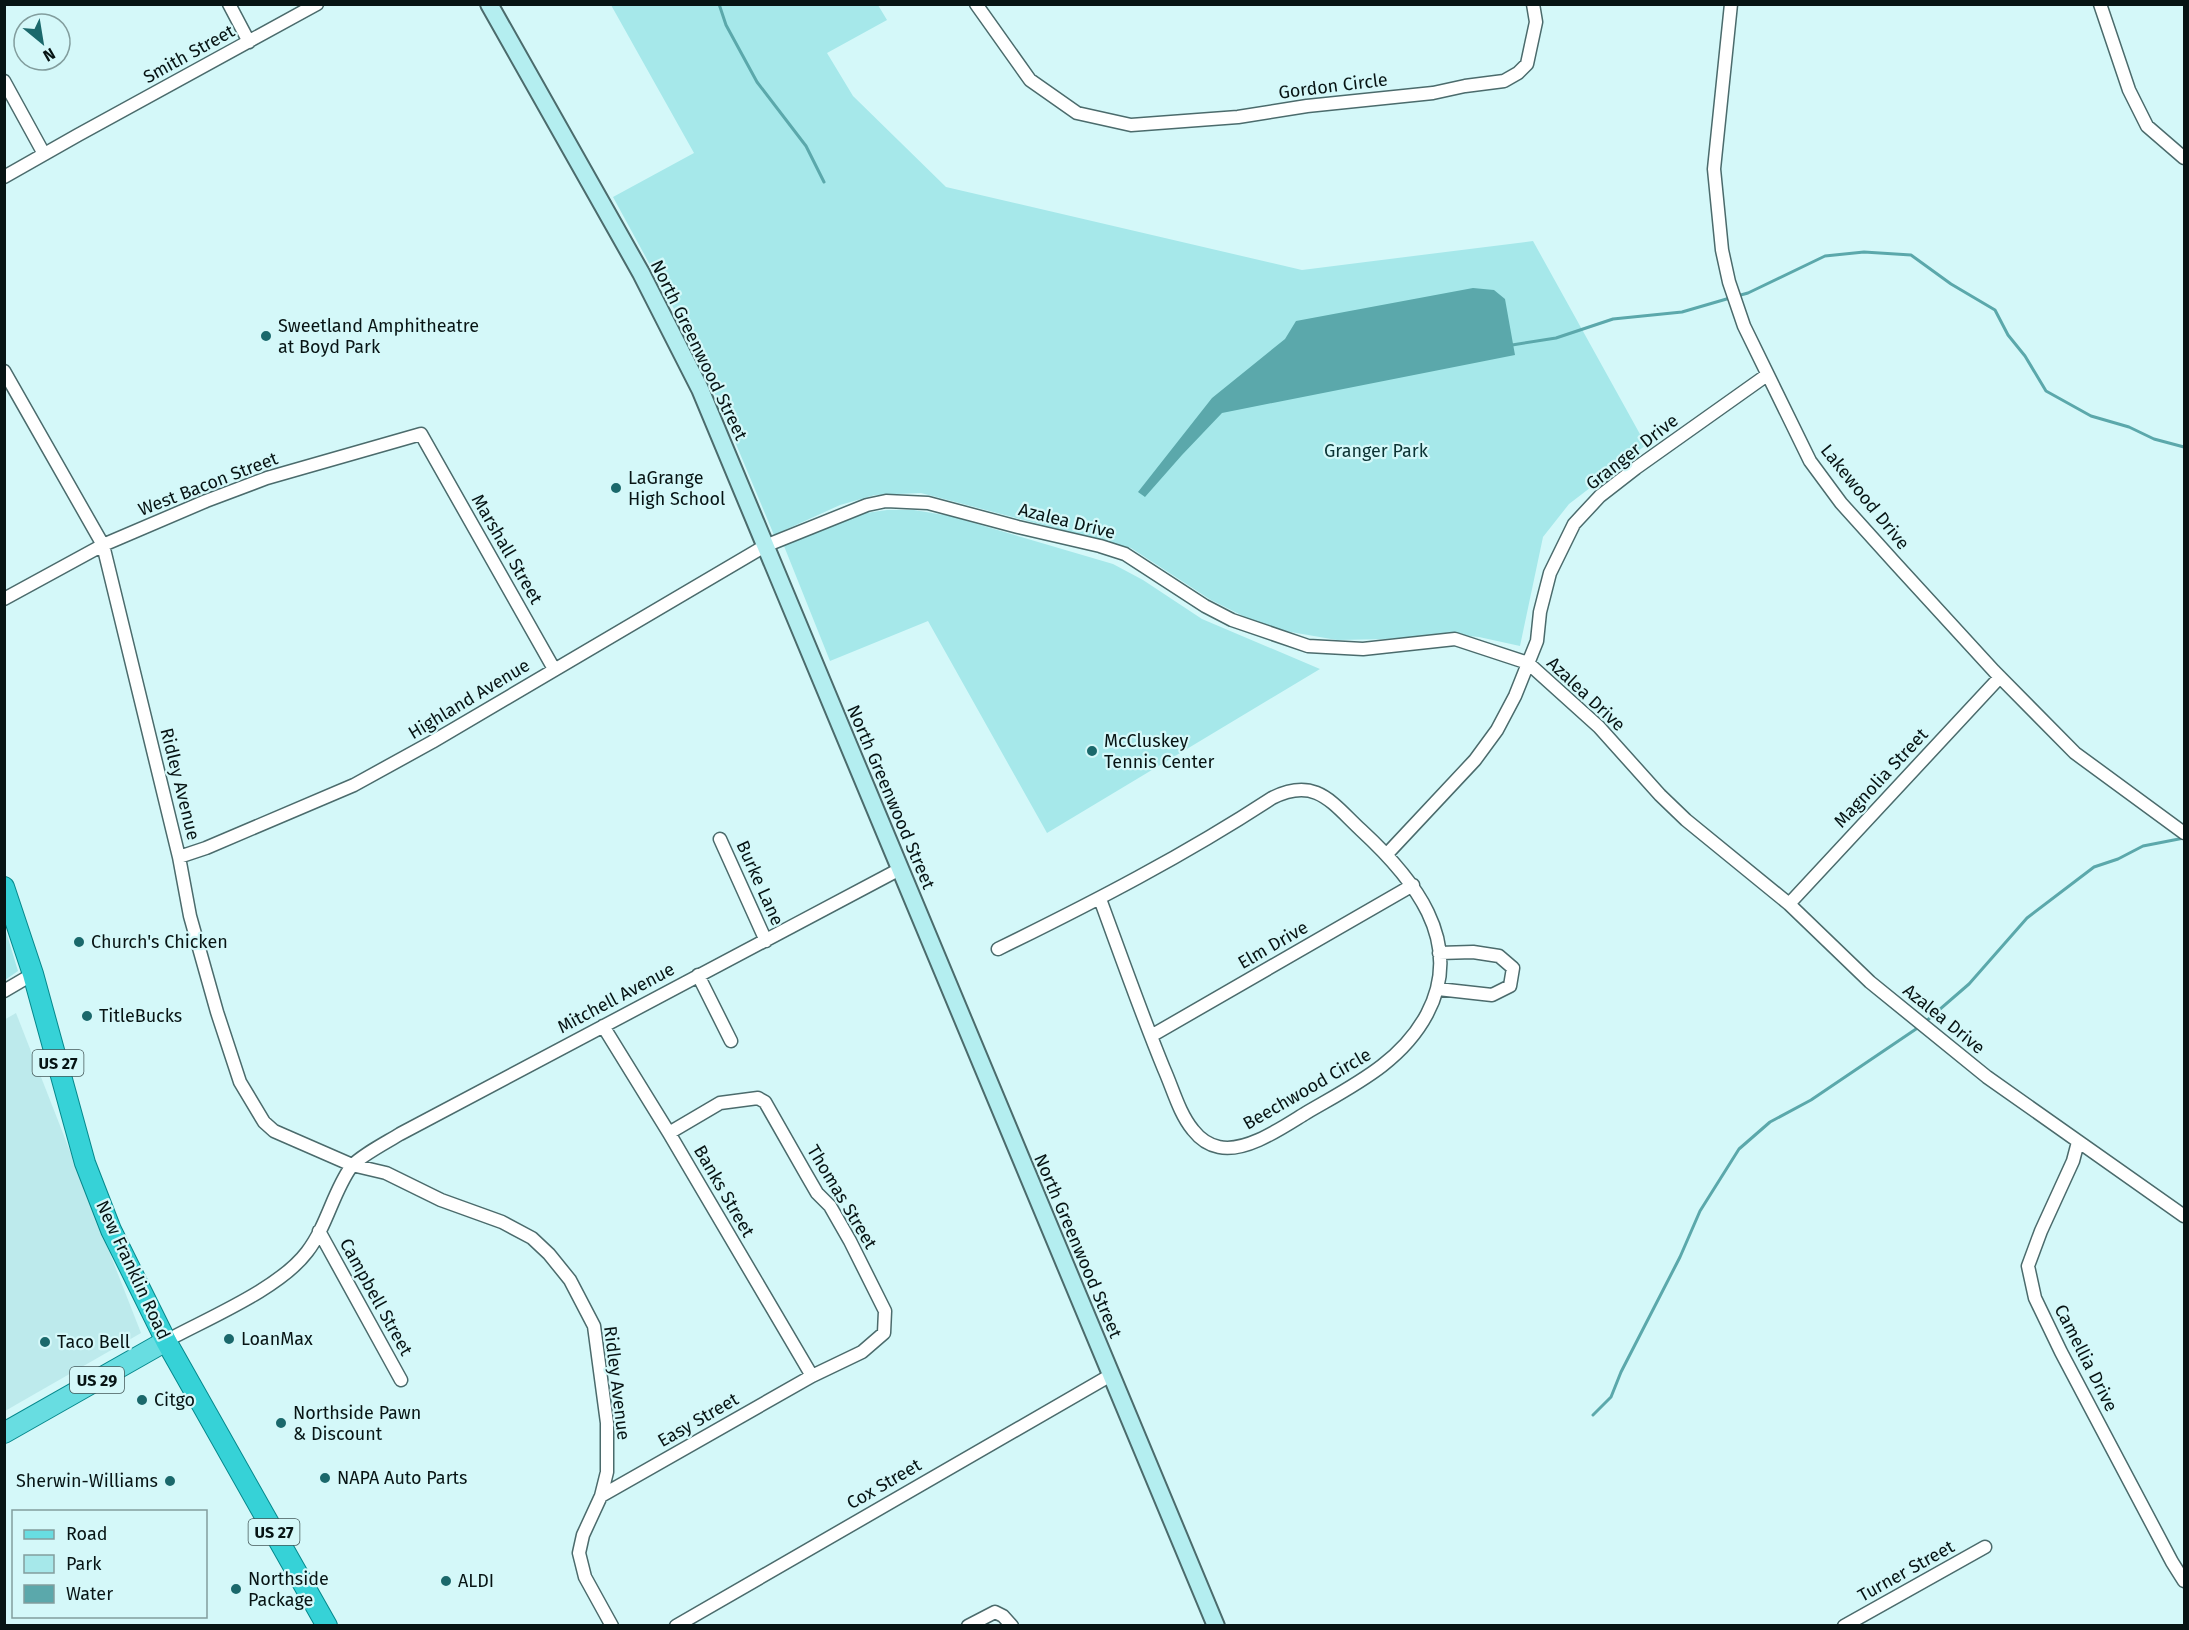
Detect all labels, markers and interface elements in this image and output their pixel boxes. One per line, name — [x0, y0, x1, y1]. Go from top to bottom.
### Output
north arrow — [12, 12, 72, 72]
street label: Smith Street — [140, 20, 239, 88]
text: N — [40, 44, 59, 65]
street label: Gordon Circle — [1277, 68, 1389, 104]
street label: North Greenwood Street — [646, 256, 752, 444]
place label: Sweetland Amphitheatre at Boyd Park — [278, 315, 479, 358]
marker: Sweetland Amphitheatre at Boyd Park — [259, 329, 273, 343]
street label: Granger Drive — [1582, 409, 1682, 495]
park label: Granger Park — [1324, 440, 1429, 462]
street label: Lakewood Drive — [1816, 440, 1914, 554]
street label: West Bacon Street — [135, 447, 281, 521]
place label: LaGrange High School — [628, 467, 725, 510]
marker: LaGrange High School — [609, 481, 623, 495]
street label: Marshall Street — [467, 490, 548, 608]
street label: Azalea Drive — [1016, 498, 1118, 544]
street label: Azalea Drive — [1542, 652, 1630, 736]
street label: Highland Avenue — [404, 654, 534, 744]
street label: North Greenwood Street — [842, 702, 940, 893]
street label: Magnolia Street — [1829, 723, 1933, 832]
street label: Ridley Avenue — [155, 726, 205, 842]
place label: McCluskey Tennis Center — [1104, 730, 1215, 773]
marker: McCluskey Tennis Center — [1085, 744, 1099, 758]
street label: Burke Lane — [731, 837, 789, 929]
street label: Elm Drive — [1234, 916, 1312, 974]
place label: Church's Chicken — [91, 931, 228, 953]
marker: Church's Chicken — [72, 935, 86, 949]
street label: Mitchell Avenue — [554, 958, 678, 1038]
street label: Azalea Drive — [1899, 979, 1989, 1059]
place label: TitleBucks — [99, 1005, 182, 1027]
marker: TitleBucks — [80, 1009, 94, 1023]
street label: Beechwood Circle — [1239, 1043, 1375, 1135]
road number: US 27 — [32, 1050, 84, 1076]
street label: Banks Street — [689, 1141, 759, 1241]
street label: Thomas Street — [802, 1141, 882, 1253]
street label: North Greenwood Street — [1029, 1151, 1127, 1342]
street label: New Franklin Road — [91, 1197, 175, 1343]
street label: Campbell Street — [335, 1235, 417, 1360]
street label: Camellia Drive — [2050, 1301, 2122, 1415]
street label: Ridley Avenue — [599, 1325, 635, 1441]
place label: LoanMax — [241, 1328, 313, 1350]
place label: Taco Bell — [57, 1331, 130, 1353]
marker: LoanMax — [222, 1332, 236, 1346]
marker: Taco Bell — [38, 1335, 52, 1349]
road number: US 29 — [70, 1367, 124, 1393]
street label: Easy Street — [654, 1388, 743, 1452]
place label: Citgo — [154, 1389, 195, 1411]
marker: Citgo — [135, 1393, 149, 1407]
place label: Northside Pawn & Discount — [293, 1402, 421, 1445]
marker: Northside Pawn & Discount — [274, 1416, 288, 1430]
street label: Cox Street — [843, 1454, 926, 1514]
place label: NAPA Auto Parts — [337, 1467, 467, 1489]
place label: Sherwin-Williams — [16, 1470, 158, 1492]
marker: NAPA Auto Parts — [318, 1471, 332, 1485]
marker: Sherwin-Williams — [163, 1474, 177, 1488]
legend — [12, 1510, 207, 1618]
road number: US 27 — [248, 1519, 300, 1545]
text: Road — [66, 1523, 108, 1545]
street label: Turner Street — [1854, 1535, 1959, 1607]
text: Park — [66, 1553, 102, 1575]
place label: Northside Package — [248, 1568, 329, 1611]
place label: ALDI — [458, 1570, 494, 1592]
marker: ALDI — [439, 1574, 453, 1588]
marker: Northside Package — [229, 1582, 243, 1596]
text: Water — [66, 1583, 113, 1605]

